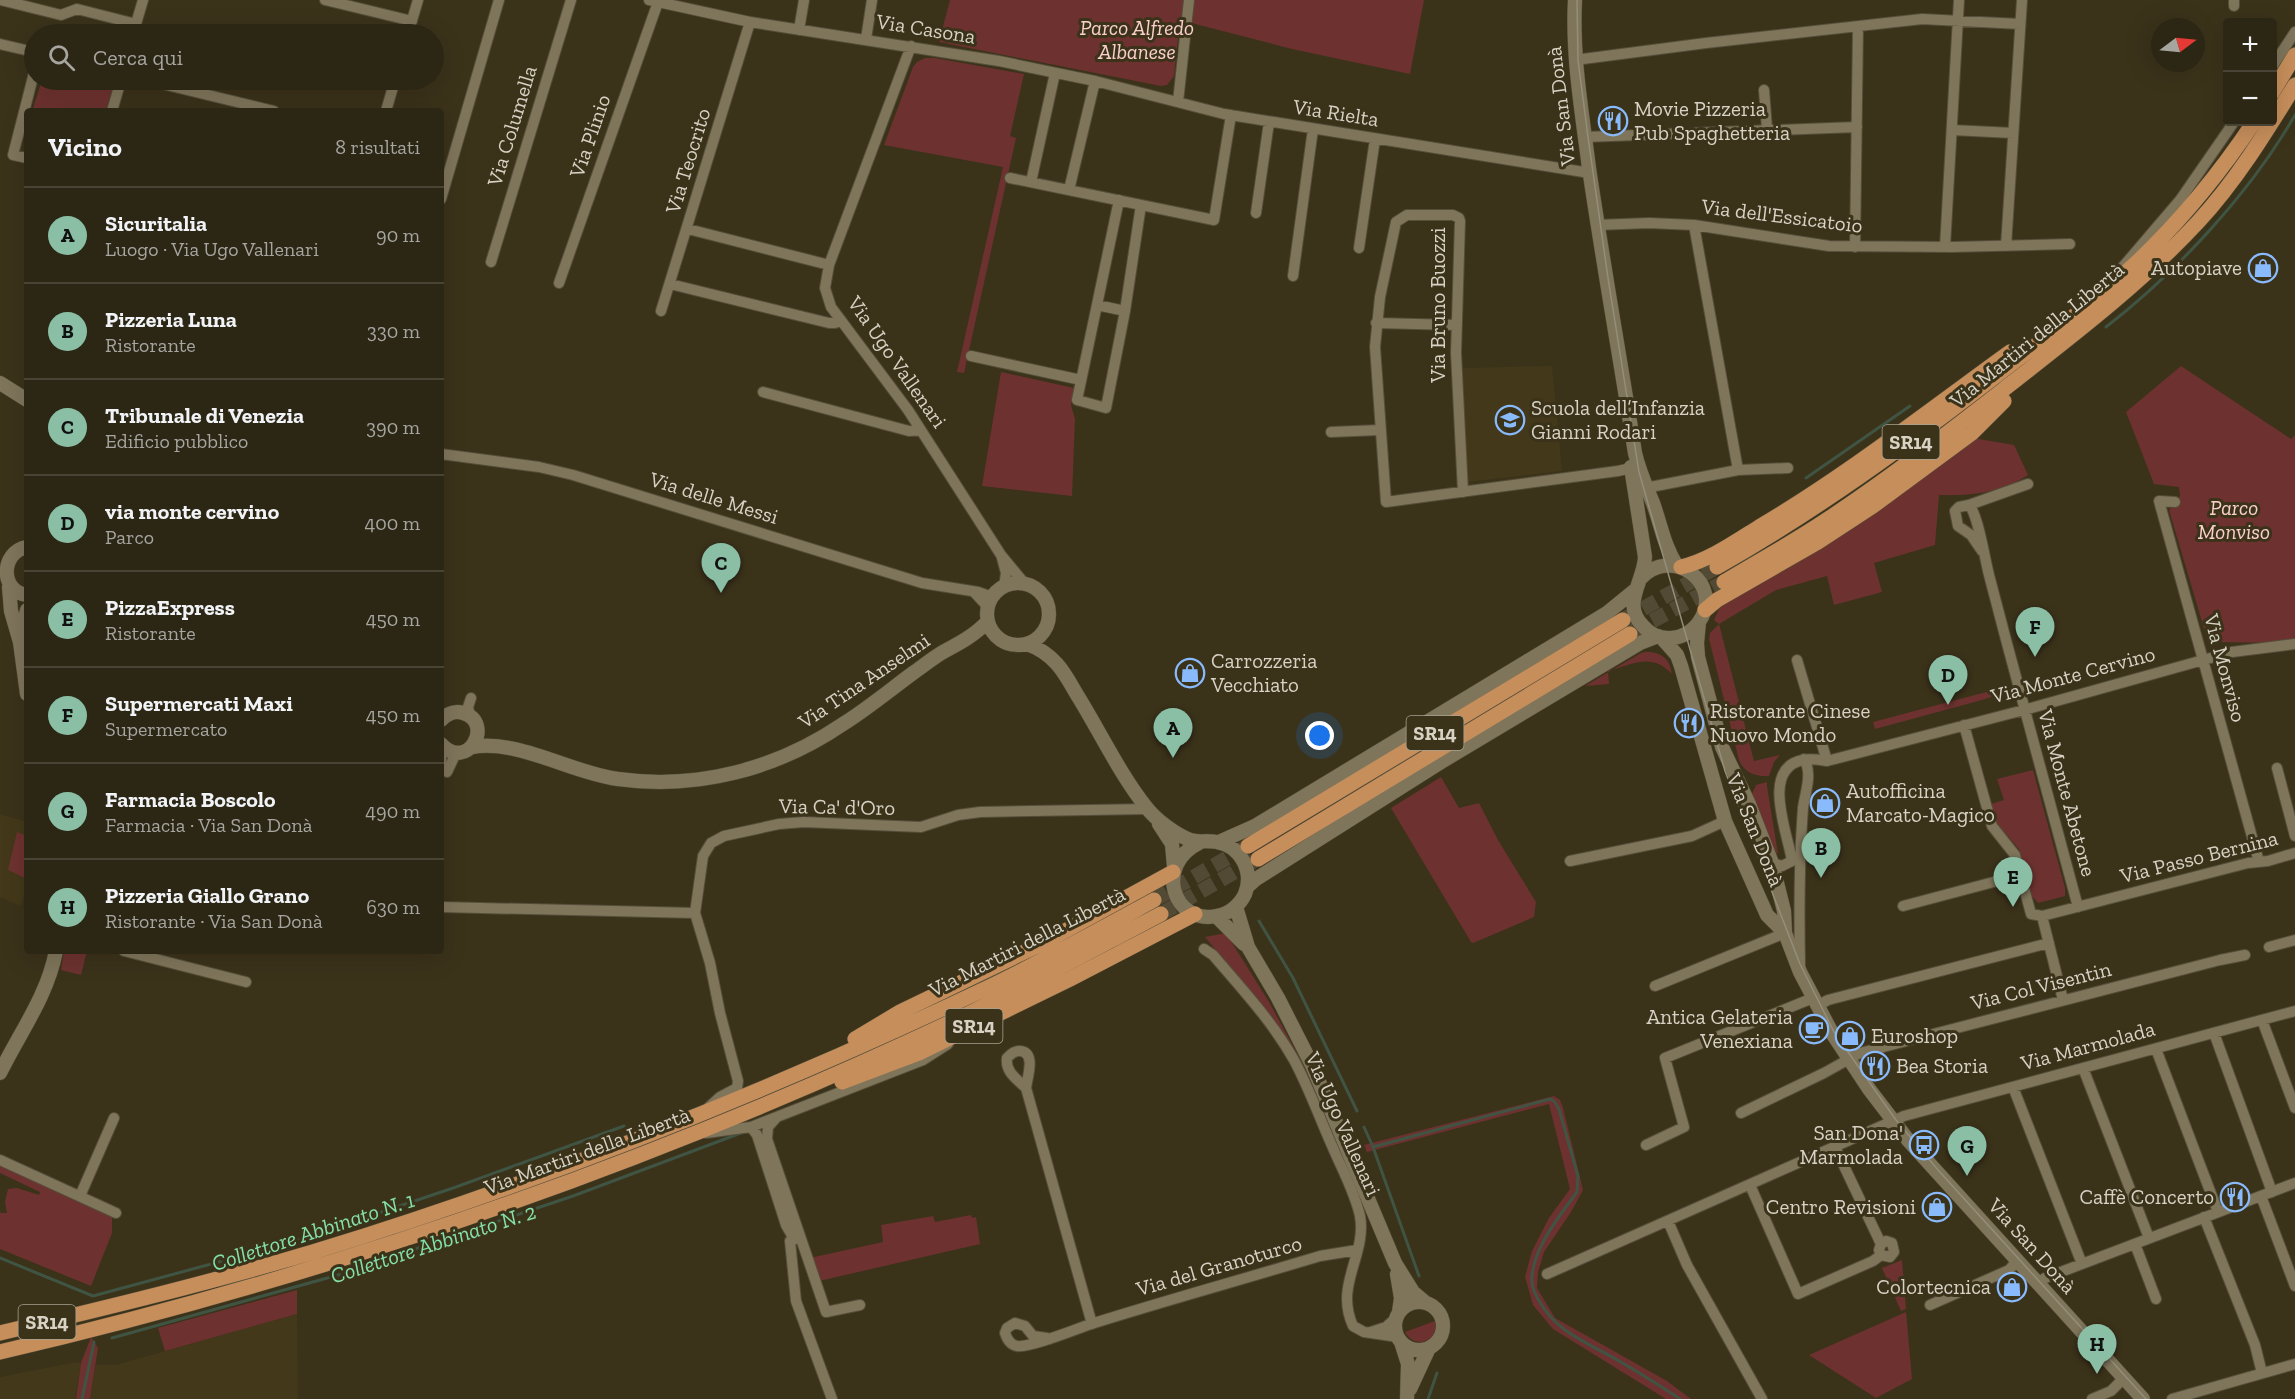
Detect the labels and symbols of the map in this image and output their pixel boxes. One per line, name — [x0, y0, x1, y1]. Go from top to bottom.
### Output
street label: Via Casona — [874, 8, 977, 49]
park label: Parco Alfredo Albanese — [1080, 15, 1194, 64]
north arrow — [2151, 18, 2205, 72]
street label: Via San Donà — [1541, 45, 1580, 168]
street label: Via Columella — [481, 62, 542, 190]
street label: Via Plinio — [563, 91, 615, 182]
street label: Via Rielta — [1291, 93, 1381, 132]
place label: Movie Pizzeria Pub Spaghetteria — [1634, 96, 1790, 145]
street label: Via Teocrito — [659, 105, 715, 218]
restaurant icon: Movie Pizzeria Pub Spaghetteria — [1597, 105, 1629, 137]
street label: Via dell'Essicatoio — [1699, 193, 1864, 238]
street label: Via Bruno Buozzi — [1425, 227, 1450, 384]
shop icon: Autopiave — [2247, 252, 2279, 284]
place label: Autopiave — [2151, 255, 2242, 280]
street label: Via Martiri della Libertà — [1944, 257, 2129, 413]
street label: Via Ugo Vallenari — [842, 290, 952, 433]
place label: Scuola dell’Infanzia Gianni Rodari — [1531, 395, 1705, 444]
school or university icon: Scuola dell’Infanzia Gianni Rodari — [1494, 404, 1526, 436]
road number: SR14 — [1882, 425, 1940, 459]
street label: Via delle Messi — [646, 466, 782, 529]
park label: Parco Monviso — [2198, 495, 2270, 544]
pin: C — [702, 544, 740, 593]
pin: F — [2016, 608, 2054, 657]
street label: Via Monviso — [2199, 610, 2252, 725]
street label: Via Tina Anselmi — [792, 627, 934, 734]
street label: Via Monte Cervino — [1987, 641, 2158, 709]
place label: Carrozzeria Vecchiato — [1210, 648, 1317, 697]
pin: D — [1928, 656, 1968, 705]
shop icon: Carrozzeria Vecchiato — [1174, 657, 1206, 689]
place label: Ristorante Cinese Nuovo Mondo — [1710, 698, 1871, 747]
street label: Via Monte Abetone — [2033, 706, 2102, 879]
restaurant icon: Ristorante Cinese Nuovo Mondo — [1673, 707, 1705, 739]
pin: A — [1154, 708, 1192, 758]
road number: SR14 — [1406, 716, 1464, 750]
your location — [1305, 721, 1334, 750]
street label: Via San Donà — [1721, 769, 1790, 890]
place label: Autofficina Marcato-Magico — [1846, 778, 1995, 827]
shop icon: Autofficina Marcato-Magico — [1809, 787, 1841, 819]
street label: Via Ca' d'Oro — [778, 793, 895, 820]
street label: Via Passo Bernina — [2117, 825, 2280, 888]
pin: B — [1802, 828, 1840, 878]
pin: E — [1994, 858, 2032, 907]
street label: Via Martiri della Libertà — [924, 881, 1129, 1002]
street label: Via Col Visentin — [1967, 956, 2114, 1015]
place label: Antica Gelateria Venexiana — [1646, 1004, 1793, 1053]
road number: SR14 — [946, 1009, 1002, 1043]
cafe icon: Antica Gelateria Venexiana — [1798, 1013, 1830, 1045]
street label: Via Marmolada — [2017, 1016, 2158, 1076]
shop icon: Euroshop — [1834, 1020, 1866, 1052]
place label: Euroshop — [1871, 1023, 1958, 1048]
street label: Via Ugo Vallenari — [1300, 1047, 1386, 1200]
restaurant icon: Bea Storia — [1859, 1050, 1891, 1082]
place label: Bea Storia — [1896, 1053, 1988, 1078]
street label: Via Martiri della Libertà — [480, 1102, 693, 1200]
place label: San Dona' Marmolada — [1799, 1120, 1903, 1169]
pin: G — [1948, 1126, 1986, 1176]
bus stop icon: San Dona' Marmolada — [1908, 1129, 1940, 1161]
restaurant icon: Caffè Concerto — [2219, 1181, 2251, 1213]
place label: Caffè Concerto — [2080, 1184, 2214, 1209]
water label: Collettore Abbinato N. 1 — [208, 1186, 418, 1277]
shop icon: Centro Revisioni — [1921, 1191, 1953, 1223]
street label: Via San Donà — [1982, 1192, 2082, 1299]
place label: Centro Revisioni — [1766, 1194, 1916, 1219]
water label: Collettore Abbinato N. 2 — [327, 1197, 539, 1289]
street label: Via del Granoturco — [1132, 1230, 1304, 1301]
shop icon: Colortecnica — [1996, 1271, 2028, 1303]
place label: Colortecnica — [1876, 1274, 1991, 1299]
road number: SR14 — [18, 1305, 76, 1339]
pin: H — [2078, 1324, 2116, 1374]

